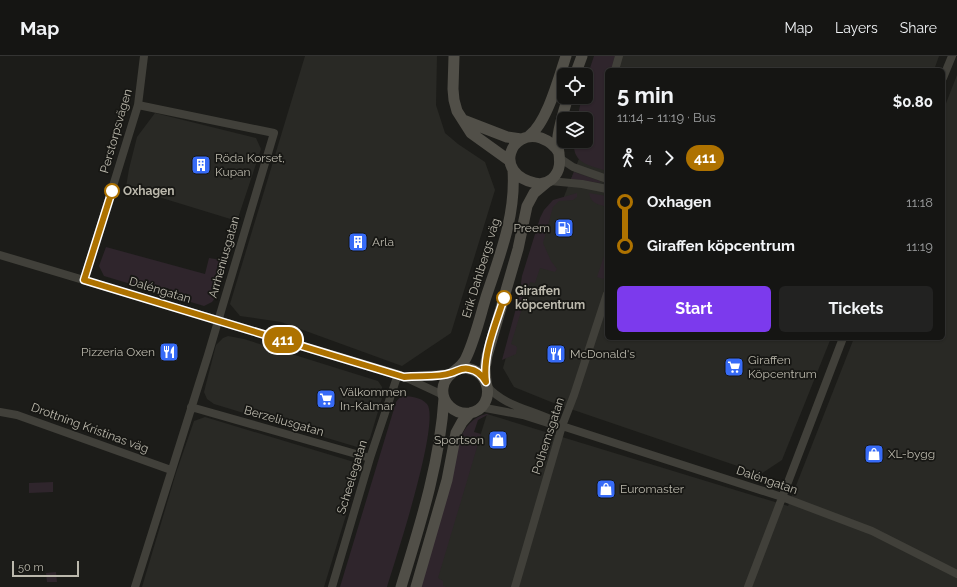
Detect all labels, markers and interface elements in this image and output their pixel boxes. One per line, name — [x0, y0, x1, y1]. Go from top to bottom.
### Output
text: Map — [20, 17, 59, 39]
text: Map — [785, 20, 813, 36]
text: Layers — [835, 20, 878, 36]
text: Share — [900, 20, 937, 36]
map controls — [557, 68, 593, 148]
button: locate — [557, 68, 593, 104]
text: 5 min — [617, 82, 674, 108]
street label: Perstorpsvägen — [97, 87, 135, 175]
text: $0.80 — [893, 93, 933, 111]
text: 11:14 – 11:19 · Bus — [617, 110, 716, 125]
button: layers — [557, 112, 593, 148]
icon: walk — [617, 147, 639, 169]
icon: forward — [658, 147, 680, 169]
text: 411 — [694, 150, 716, 166]
place label: Röda Korset, Kupan — [215, 151, 285, 179]
text: 4 — [645, 151, 652, 166]
building icon: Röda Korset, Kupan — [190, 154, 212, 176]
marker: Oxhagen — [104, 183, 120, 199]
place label: Oxhagen — [123, 184, 174, 198]
text: Oxhagen — [647, 193, 711, 211]
text: 11:18 — [906, 195, 933, 210]
street label: Arrheniusgatan — [206, 214, 242, 300]
street label: Erik Dahlbergs väg — [459, 216, 503, 320]
fuel station icon: Preem — [553, 217, 575, 239]
place label: Preem — [513, 221, 550, 235]
building icon: Arla — [347, 231, 369, 253]
place label: Arla — [372, 235, 394, 249]
text: Giraffen köpcentrum — [647, 237, 795, 255]
text: 11:19 — [906, 239, 933, 254]
street label: Daléngatan — [127, 274, 193, 306]
place label: Giraffen köpcentrum — [515, 284, 585, 312]
button: Start — [617, 286, 771, 332]
button: Tickets — [779, 286, 933, 332]
marker: Giraffen köpcentrum — [496, 290, 512, 306]
line badge: 411 — [260, 327, 306, 353]
text: 411 — [272, 332, 294, 348]
restaurant icon: Pizzeria Oxen — [158, 341, 180, 363]
restaurant icon: McDonald's — [545, 343, 567, 365]
place label: Pizzeria Oxen — [81, 345, 155, 359]
place label: McDonald's — [570, 347, 635, 361]
place label: Giraffen Köpcentrum — [748, 353, 817, 381]
supermarket icon: Giraffen Köpcentrum — [723, 356, 745, 378]
place label: Välkommen In-Kalmar — [340, 385, 407, 413]
supermarket icon: Välkommen In-Kalmar — [315, 388, 337, 410]
street label: Polhemsgatan — [529, 396, 567, 476]
street label: Drottning Kristinas väg — [29, 400, 151, 456]
street label: Berzeliusgatan — [242, 403, 326, 439]
shop icon: Sportson — [487, 429, 509, 451]
place label: Sportson — [434, 433, 484, 447]
street label: Scheelegatan — [334, 438, 370, 516]
shop icon: XL-bygg — [863, 443, 885, 465]
place label: XL-bygg — [888, 447, 935, 461]
street label: Daléngatan — [735, 463, 799, 497]
shop icon: Euromaster — [595, 478, 617, 500]
place label: Euromaster — [620, 482, 685, 496]
scale bar — [12, 559, 79, 578]
text: 50 m — [18, 561, 44, 574]

